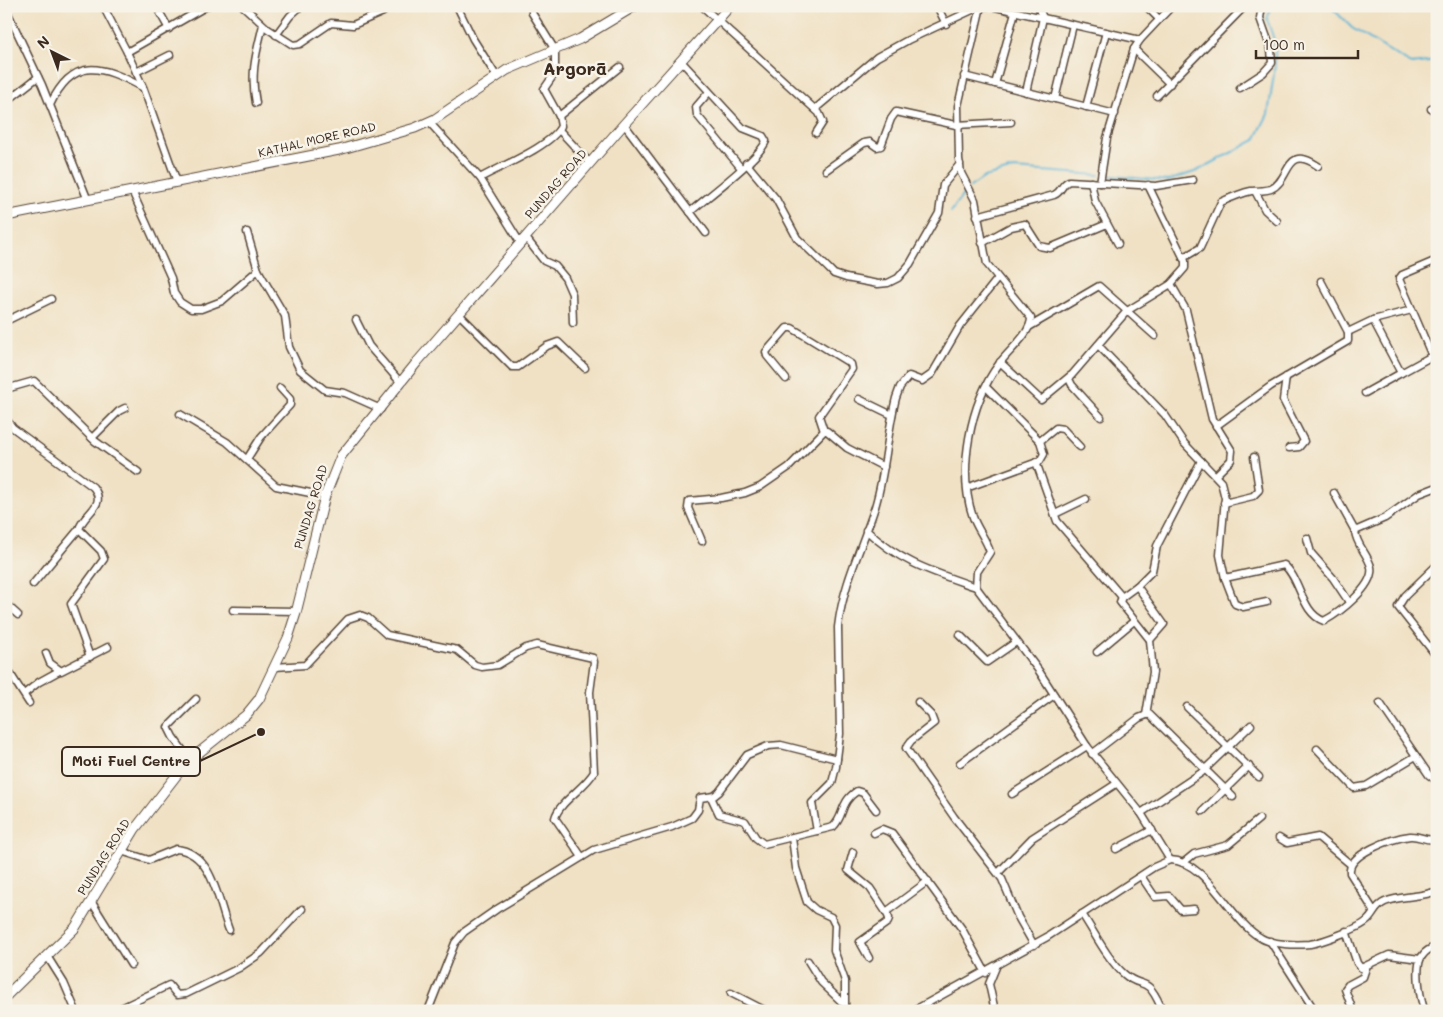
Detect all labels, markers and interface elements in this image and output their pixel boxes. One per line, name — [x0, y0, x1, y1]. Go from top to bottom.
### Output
north arrow — [28, 28, 78, 78]
scale bar — [1256, 28, 1358, 60]
text: N — [33, 31, 53, 53]
text: 100 m — [1263, 34, 1305, 54]
district label: Argorā — [543, 56, 607, 80]
street label: KATHAL MORE ROAD — [256, 118, 377, 160]
street label: PUNDAG ROAD — [521, 145, 590, 222]
street label: PUNDAG ROAD — [290, 463, 330, 551]
callout: Moti Fuel Centre — [62, 747, 200, 776]
text: Moti Fuel Centre — [72, 751, 190, 770]
street label: PUNDAG ROAD — [73, 815, 133, 898]

